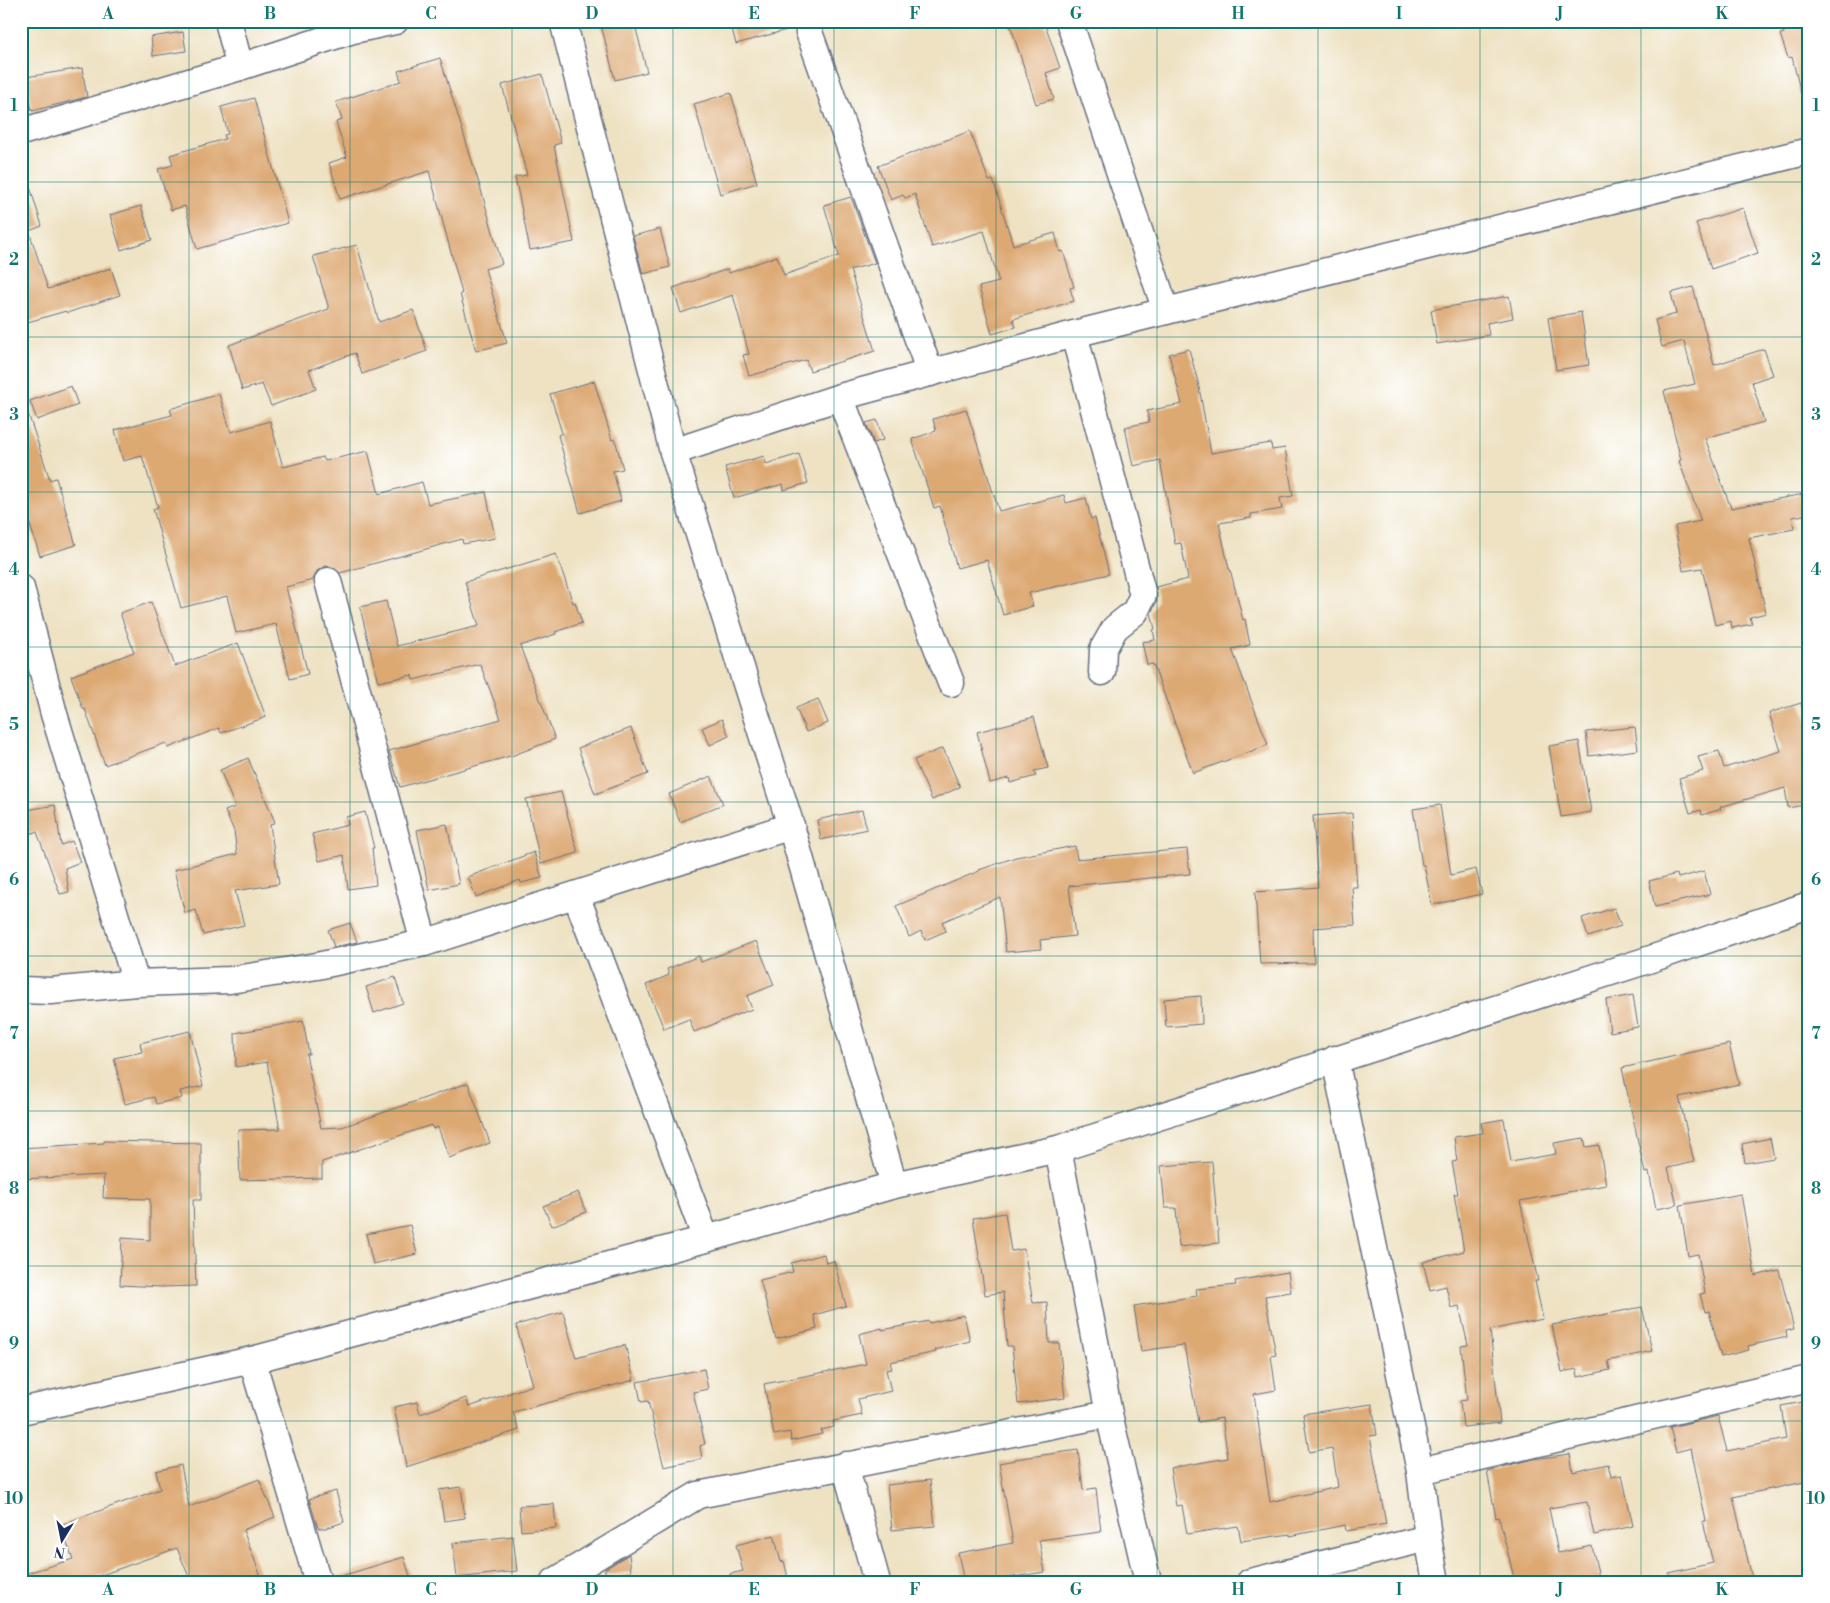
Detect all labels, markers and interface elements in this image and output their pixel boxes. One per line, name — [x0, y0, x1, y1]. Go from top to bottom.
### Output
text: A — [101, 4, 114, 24]
text: B — [264, 4, 276, 24]
text: C — [425, 4, 437, 24]
text: D — [586, 4, 599, 24]
text: E — [748, 4, 760, 24]
text: F — [909, 4, 921, 24]
text: G — [1070, 4, 1083, 24]
text: H — [1231, 4, 1245, 24]
text: I — [1396, 4, 1402, 24]
text: J — [1555, 4, 1563, 24]
text: K — [1716, 4, 1730, 24]
text: 1 — [10, 96, 18, 116]
text: 1 — [1812, 96, 1820, 116]
text: 2 — [9, 250, 19, 270]
text: 2 — [1811, 250, 1821, 270]
text: 3 — [9, 405, 19, 425]
text: 3 — [1811, 405, 1821, 425]
text: 4 — [9, 560, 20, 580]
text: 4 — [1811, 560, 1822, 580]
text: 5 — [9, 715, 19, 735]
text: 5 — [1811, 715, 1821, 735]
text: 6 — [9, 870, 19, 890]
text: 6 — [1811, 870, 1821, 890]
text: 7 — [9, 1024, 19, 1044]
text: 7 — [1811, 1024, 1821, 1044]
text: 8 — [9, 1179, 19, 1199]
text: 8 — [1811, 1179, 1821, 1199]
text: 9 — [9, 1334, 19, 1354]
text: 9 — [1811, 1334, 1821, 1354]
text: 10 — [5, 1489, 23, 1509]
text: 10 — [1807, 1489, 1825, 1509]
north arrow — [38, 1516, 88, 1566]
text: N — [53, 1542, 67, 1562]
text: A — [101, 1580, 114, 1600]
text: B — [264, 1580, 276, 1600]
text: C — [425, 1580, 437, 1600]
text: D — [586, 1580, 599, 1600]
text: E — [748, 1580, 760, 1600]
text: F — [909, 1580, 921, 1600]
text: G — [1070, 1580, 1083, 1600]
text: H — [1231, 1580, 1245, 1600]
text: I — [1396, 1580, 1402, 1600]
text: J — [1555, 1580, 1563, 1600]
text: K — [1716, 1580, 1730, 1600]

